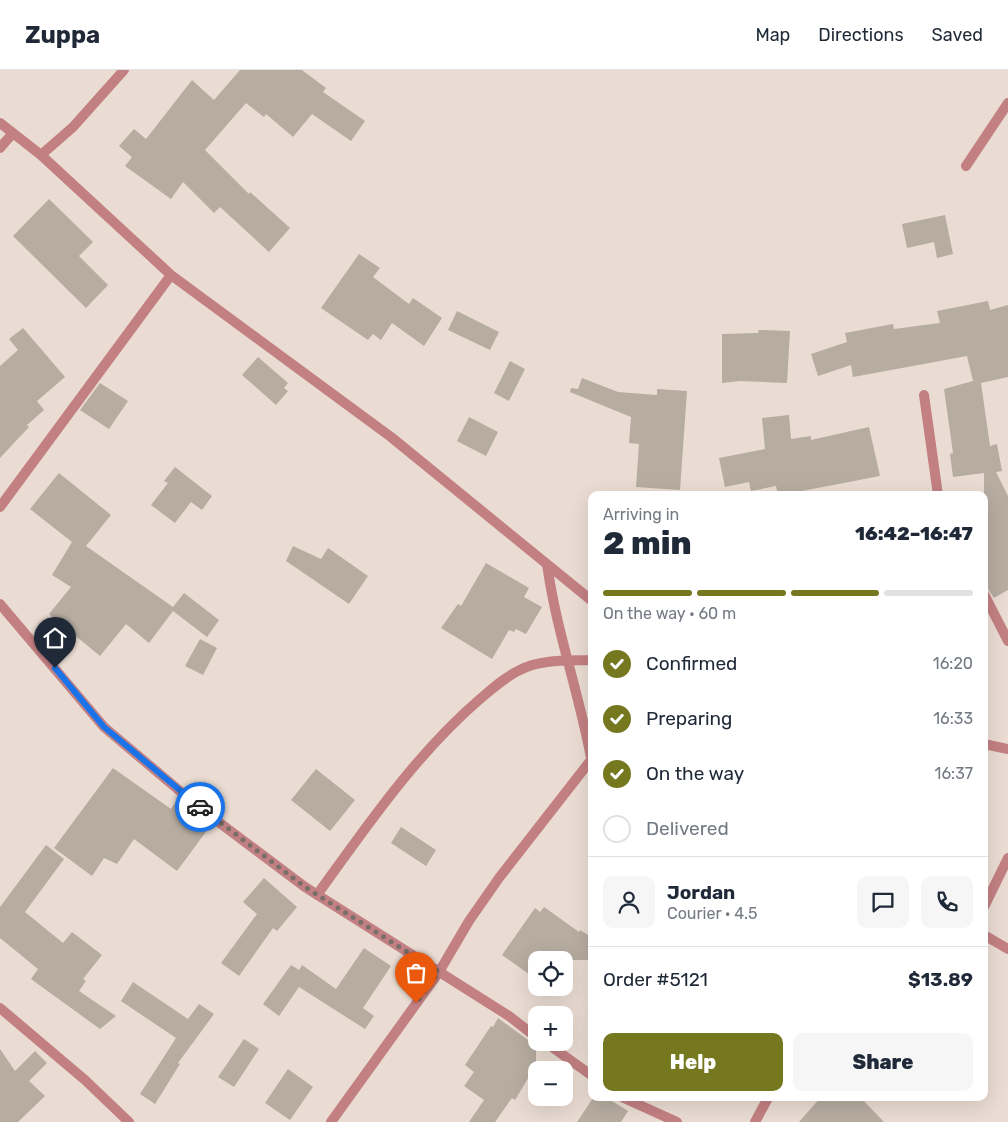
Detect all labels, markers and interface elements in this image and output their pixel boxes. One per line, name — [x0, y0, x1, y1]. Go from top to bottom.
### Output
text: Zuppa — [25, 21, 100, 49]
text: Map — [755, 24, 790, 46]
text: Directions — [818, 24, 904, 46]
text: Saved — [932, 24, 983, 46]
text: Arriving in — [603, 505, 679, 524]
text: 16:42–16:47 — [855, 522, 973, 545]
text: 2 min — [603, 524, 692, 562]
text: On the way · 60 m — [603, 604, 736, 623]
pin — [34, 617, 76, 668]
icon: home — [41, 624, 69, 652]
icon: check — [603, 650, 631, 678]
text: Confirmed — [646, 652, 737, 675]
text: 16:20 — [933, 654, 973, 673]
icon: check — [603, 705, 631, 733]
text: Preparing — [646, 707, 732, 730]
text: 16:33 — [933, 709, 973, 728]
icon: check — [603, 760, 631, 788]
text: On the way — [646, 762, 744, 785]
text: 16:37 — [935, 764, 973, 783]
courier — [175, 782, 225, 832]
icon: car — [186, 793, 214, 821]
text: Delivered — [646, 817, 729, 840]
button: person — [603, 876, 655, 928]
button: chat — [857, 876, 909, 928]
button: phone — [921, 876, 973, 928]
text: Jordan — [667, 881, 735, 904]
text: Courier · 4.5 — [667, 904, 757, 923]
map controls — [528, 951, 573, 1106]
button: locate — [528, 951, 573, 996]
pin — [395, 952, 437, 1003]
icon: bag — [402, 959, 430, 987]
text: Order #5121 — [603, 968, 708, 991]
text: $13.89 — [908, 968, 973, 991]
button: + — [528, 1006, 573, 1051]
button: Help — [603, 1033, 783, 1091]
button: Share — [793, 1033, 973, 1091]
button: − — [528, 1061, 573, 1106]

